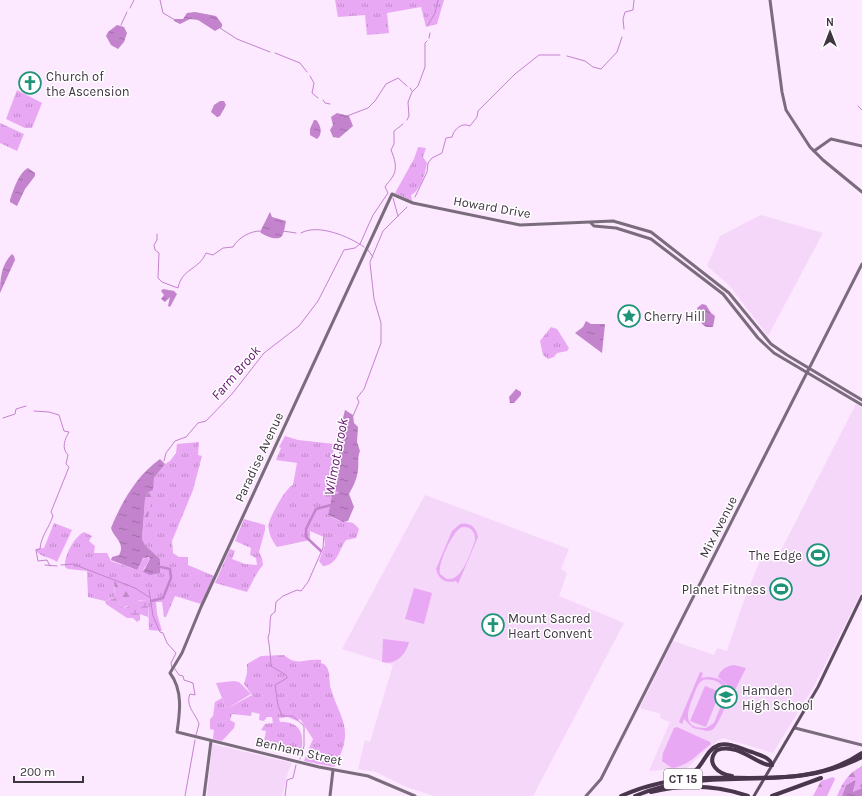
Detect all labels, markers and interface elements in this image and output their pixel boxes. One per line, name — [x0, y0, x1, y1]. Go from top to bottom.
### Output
north arrow — [810, 12, 850, 52]
text: N — [826, 16, 834, 29]
place label: Church of the Ascension — [46, 69, 130, 99]
church icon: Church of the Ascension — [17, 70, 43, 96]
street label: Howard Drive — [452, 193, 532, 221]
place icon: Cherry Hill — [616, 303, 642, 329]
place label: Cherry Hill — [644, 309, 705, 324]
water label: Farm Brook — [208, 342, 265, 404]
street label: Paradise Avenue — [232, 410, 286, 504]
water label: Wilmot Brook — [320, 416, 352, 497]
street label: Mix Avenue — [696, 493, 740, 560]
sports icon: The Edge — [805, 542, 831, 568]
place label: The Edge — [749, 548, 802, 563]
sports icon: Planet Fitness — [768, 576, 794, 602]
place label: Planet Fitness — [682, 582, 766, 597]
place label: Mount Sacred Heart Convent — [508, 611, 592, 641]
church icon: Mount Sacred Heart Convent — [480, 612, 506, 638]
place label: Hamden High School — [742, 683, 813, 713]
school or university icon: Hamden High School — [713, 684, 739, 710]
street label: Benham Street — [254, 734, 344, 768]
scale bar — [14, 758, 83, 784]
text: 200 m — [20, 765, 55, 779]
road number: CT 15 — [664, 769, 702, 789]

